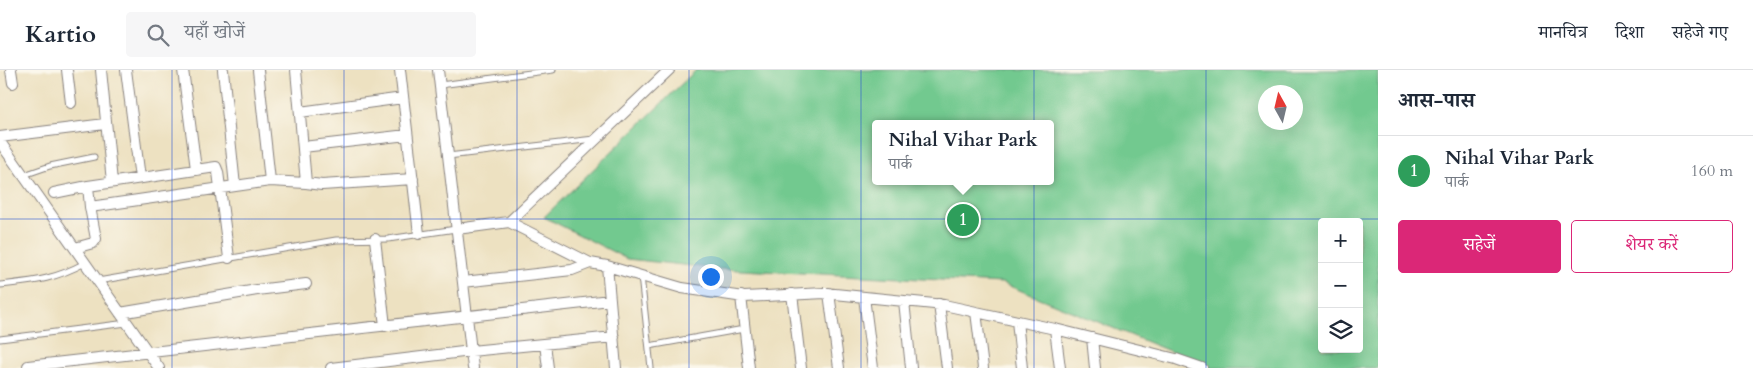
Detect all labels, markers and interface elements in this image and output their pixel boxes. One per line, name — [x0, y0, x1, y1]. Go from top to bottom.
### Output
search box — [126, 12, 476, 57]
text: Kartio — [25, 18, 96, 51]
text: यहाँ खोजें — [184, 19, 245, 45]
text: मानचित्र — [1539, 20, 1587, 45]
text: दिशा — [1615, 20, 1644, 45]
text: सहेजे गए — [1672, 20, 1728, 45]
icon: search — [144, 21, 172, 49]
north arrow — [1258, 85, 1303, 130]
text: आस-पास — [1398, 86, 1475, 115]
popup — [872, 120, 1054, 185]
text: Nihal Vihar Park — [888, 127, 1038, 153]
text: Nihal Vihar Park — [1445, 145, 1594, 171]
text: पार्क — [888, 153, 912, 175]
text: 1 — [1410, 160, 1418, 182]
text: 160 m — [1691, 160, 1733, 182]
text: पार्क — [1445, 171, 1469, 193]
pin: 1 — [947, 201, 979, 239]
map controls — [1318, 218, 1363, 353]
button: + — [1318, 218, 1363, 263]
button: सहेजें — [1398, 220, 1561, 273]
button: शेयर करें — [1571, 220, 1733, 273]
button: − — [1318, 263, 1363, 308]
your location — [698, 264, 724, 290]
button: layers — [1318, 308, 1363, 353]

